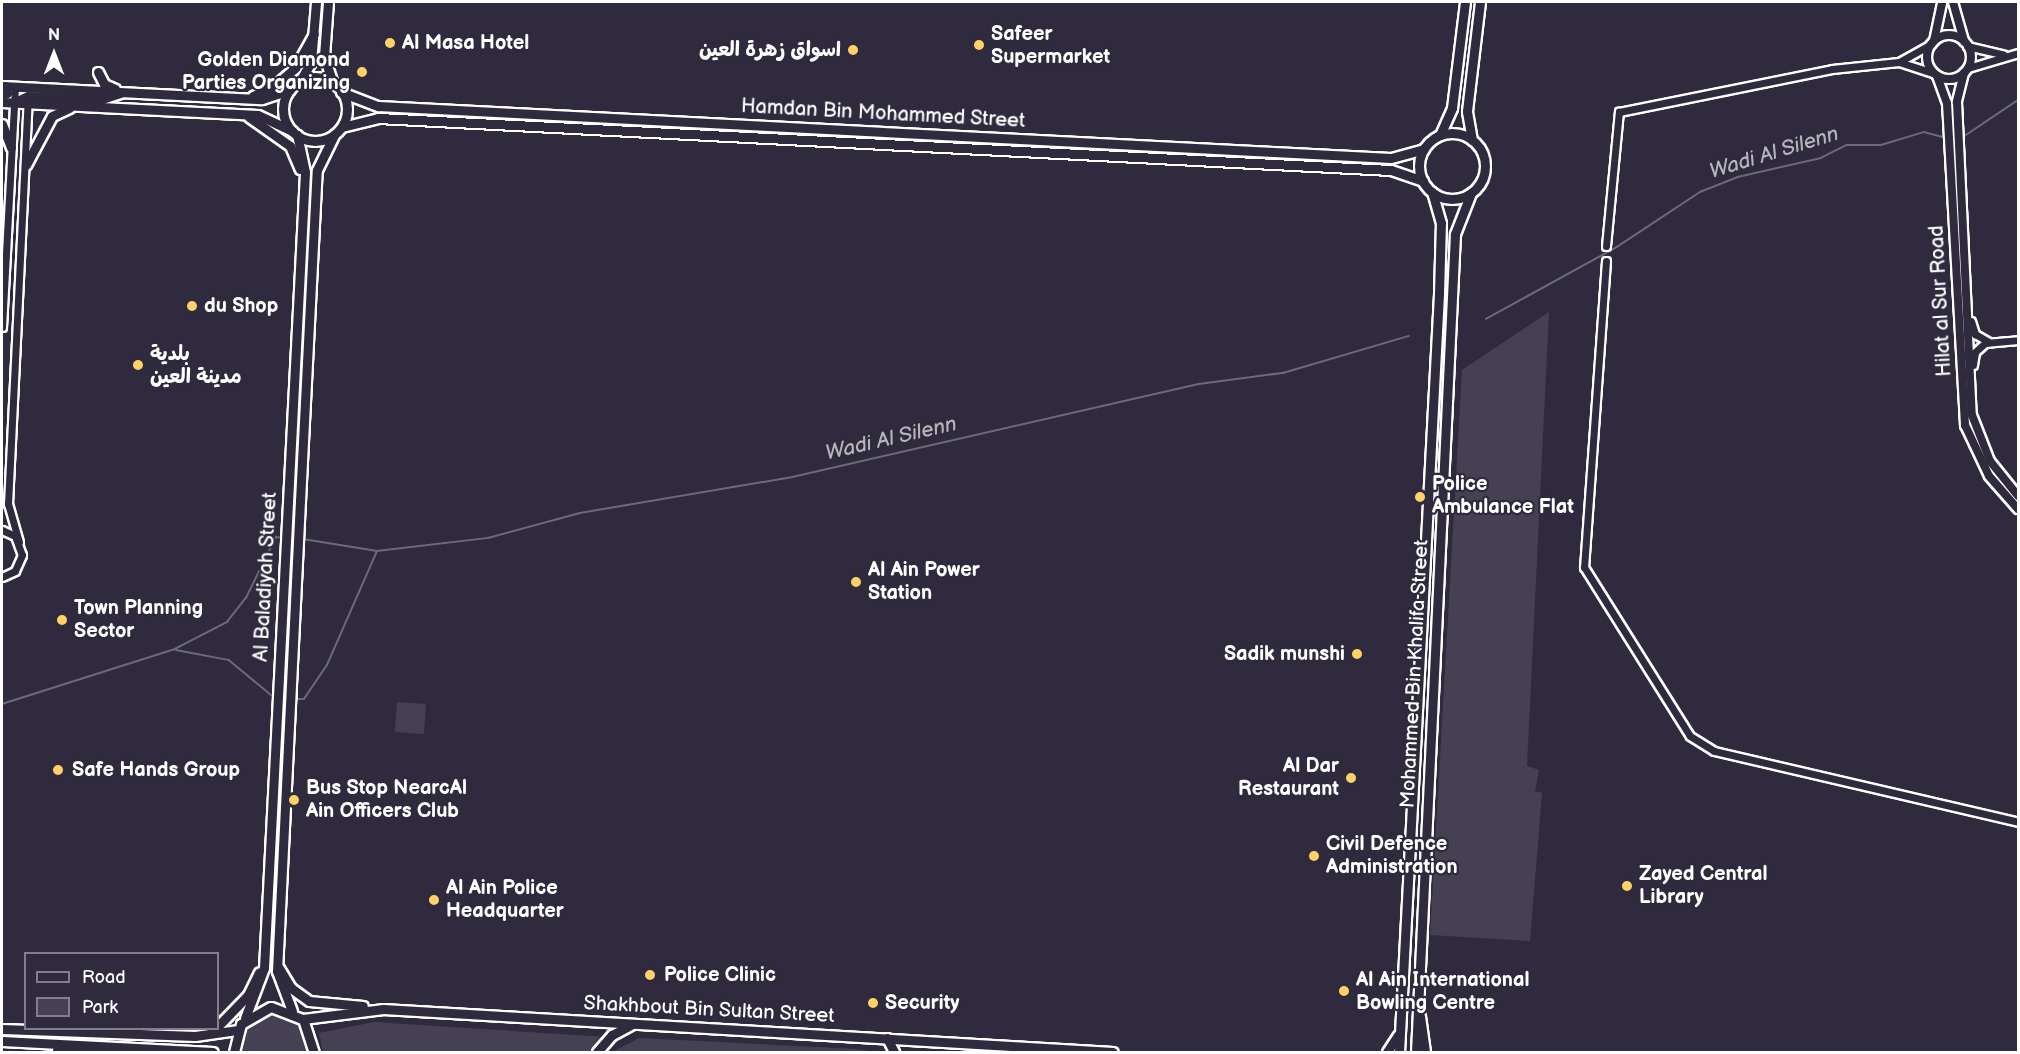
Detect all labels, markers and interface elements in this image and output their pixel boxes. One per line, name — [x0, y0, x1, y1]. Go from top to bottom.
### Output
place label: Safeer Supermarket — [991, 22, 1110, 69]
north arrow — [24, 24, 84, 84]
text: N — [48, 26, 60, 45]
place label: Al Masa Hotel — [402, 31, 529, 55]
marker: Al Masa Hotel — [383, 36, 397, 50]
place label: اسواق زهرة العين — [699, 38, 841, 62]
marker: Safeer Supermarket — [972, 38, 986, 52]
marker: اسواق زهرة العين — [846, 43, 860, 57]
place label: Golden Diamond Parties Organizing — [182, 48, 350, 95]
marker: Golden Diamond Parties Organizing — [355, 65, 369, 79]
street label: Hamdan Bin Mohammed Street — [740, 95, 1026, 133]
water label: Wadi Al Silenn — [1706, 121, 1842, 185]
street label: Hilat al Sur Road — [1925, 225, 1957, 377]
place label: du Shop — [204, 294, 278, 318]
marker: du Shop — [185, 299, 199, 313]
place label: بلدية مدينة العين — [150, 342, 242, 389]
marker: بلدية مدينة العين — [131, 358, 145, 372]
water label: Wadi Al Silenn — [823, 412, 959, 466]
place label: Police Ambulance Flat — [1432, 473, 1574, 520]
marker: Police Ambulance Flat — [1413, 490, 1427, 504]
street label: Al Baladiyah Street — [250, 491, 282, 663]
street label: Mohammed Bin Khalifa Street — [1396, 539, 1434, 809]
place label: Al Ain Power Station — [868, 558, 980, 605]
marker: Al Ain Power Station — [849, 575, 863, 589]
place label: Town Planning Sector — [74, 596, 203, 643]
marker: Town Planning Sector — [55, 613, 69, 627]
place label: Sadik munshi — [1224, 642, 1345, 666]
marker: Sadik munshi — [1350, 647, 1364, 661]
place label: Al Dar Restaurant — [1238, 754, 1339, 801]
place label: Safe Hands Group — [72, 758, 240, 782]
marker: Safe Hands Group — [49, 761, 67, 779]
marker: Al Dar Restaurant — [1344, 771, 1358, 785]
place label: Bus Stop NearcAl Ain Officers Club — [306, 777, 467, 824]
marker: Bus Stop NearcAl Ain Officers Club — [287, 793, 301, 807]
place label: Civil Defence Administration — [1326, 832, 1458, 879]
marker: Civil Defence Administration — [1307, 849, 1321, 863]
place label: Zayed Central Library — [1639, 862, 1767, 909]
place label: Al Ain Police Headquarter — [446, 876, 564, 923]
marker: Zayed Central Library — [1620, 879, 1634, 893]
marker: Al Ain Police Headquarter — [427, 893, 441, 907]
legend — [24, 952, 219, 1030]
place label: Police Clinic — [664, 963, 776, 987]
marker: Police Clinic — [641, 966, 659, 984]
text: Road — [82, 967, 126, 988]
place label: Al Ain International Bowling Centre — [1356, 968, 1529, 1015]
marker: Al Ain International Bowling Centre — [1337, 984, 1351, 998]
street label: Shakhbout Bin Sultan Street — [583, 991, 835, 1029]
place label: Security — [885, 991, 960, 1015]
marker: Security — [866, 996, 880, 1010]
text: Park — [82, 997, 118, 1018]

